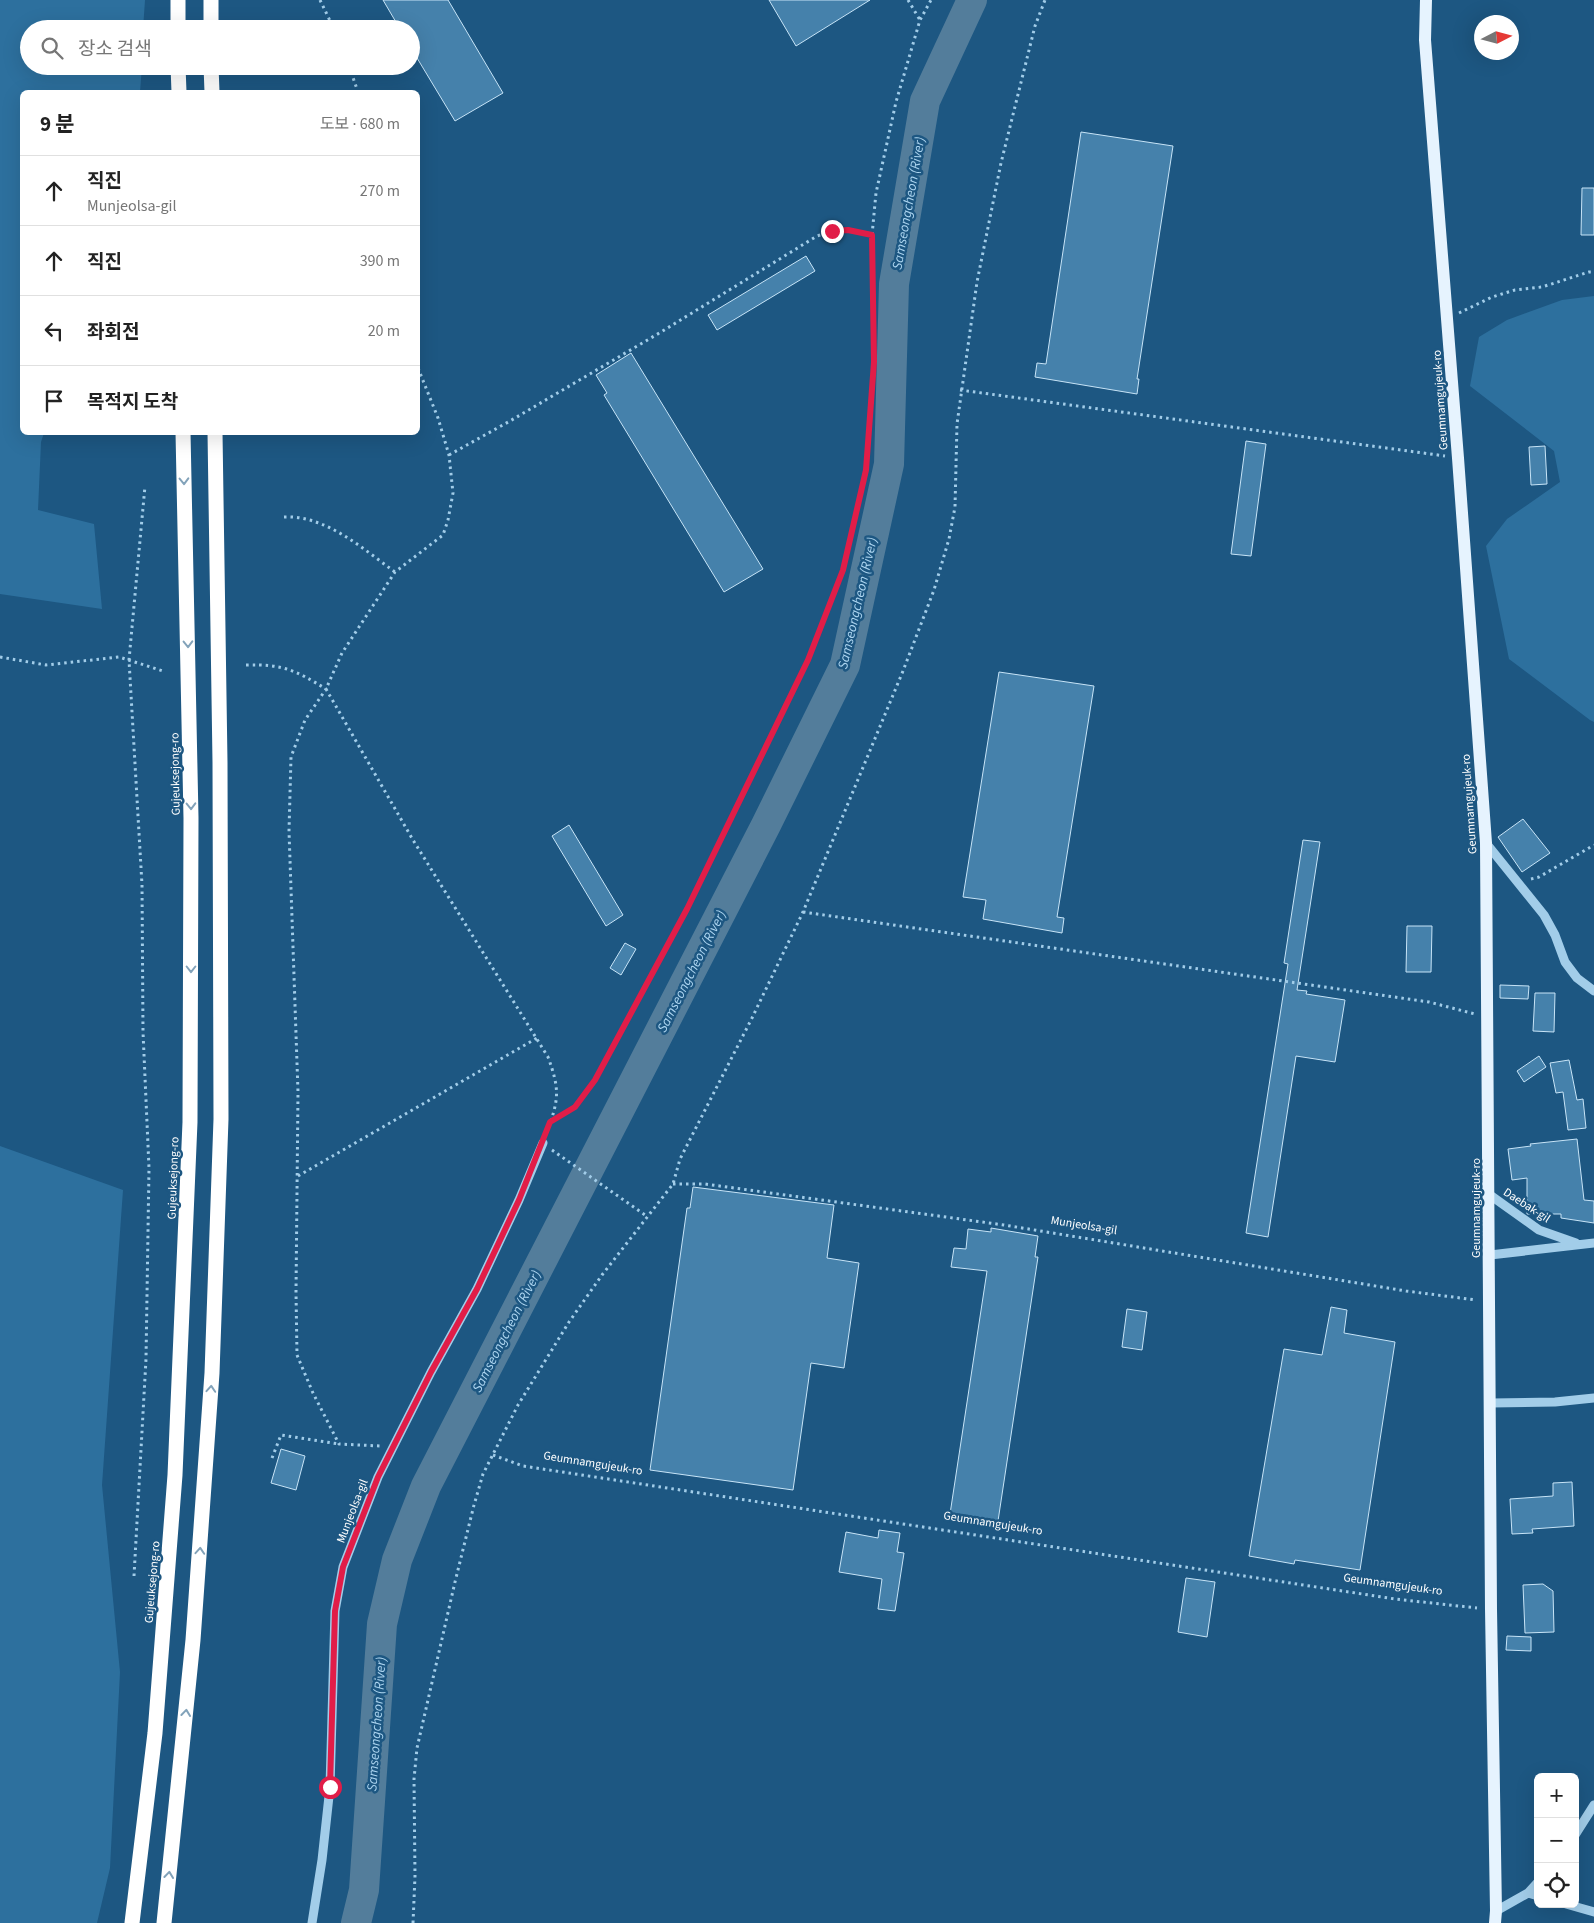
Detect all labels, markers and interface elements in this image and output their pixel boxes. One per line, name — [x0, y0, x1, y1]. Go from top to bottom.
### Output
north arrow — [1474, 15, 1519, 60]
search box — [20, 20, 420, 75]
icon: search — [38, 34, 66, 62]
text: 장소 검색 — [78, 36, 152, 63]
text: 9 분 — [40, 109, 75, 139]
text: 도보 · 680 m — [320, 113, 400, 135]
water label: Samseongcheon (River) — [887, 135, 931, 271]
text: 직진 — [87, 168, 122, 195]
icon: ahead — [40, 177, 68, 205]
text: 270 m — [360, 180, 400, 202]
text: Munjeolsa-gil — [87, 195, 177, 217]
route end — [821, 220, 844, 243]
icon: ahead — [40, 247, 68, 275]
text: 직진 — [87, 249, 122, 276]
text: 390 m — [360, 250, 400, 272]
icon: left — [40, 317, 68, 345]
text: 좌회전 — [87, 319, 139, 346]
text: 20 m — [368, 320, 400, 342]
street label: Geumnamgujeuk-ro — [1429, 349, 1452, 450]
icon: arrive — [40, 387, 68, 415]
text: 목적지 도착 — [87, 389, 178, 416]
one-way arrow — [179, 477, 190, 485]
water label: Samseongcheon (River) — [833, 535, 883, 671]
one-way arrow — [182, 640, 193, 648]
street label: Gujeuksejong-ro — [166, 733, 185, 815]
street label: Geumnamgujeuk-ro — [1458, 753, 1481, 854]
one-way arrow — [185, 802, 196, 810]
water label: Samseongcheon (River) — [652, 907, 731, 1036]
one-way arrow — [186, 965, 196, 973]
street label: Gujeuksejong-ro — [164, 1136, 183, 1220]
street label: Geumnamgujeuk-ro — [1468, 1158, 1485, 1258]
street label: Daebak-gil — [1500, 1184, 1554, 1227]
street label: Munjeolsa-gil — [1049, 1212, 1118, 1239]
water label: Samseongcheon (River) — [467, 1267, 546, 1396]
one-way arrow — [205, 1385, 216, 1393]
street label: Geumnamgujeuk-ro — [542, 1447, 644, 1480]
street label: Munjeolsa-gil — [332, 1477, 372, 1546]
street label: Geumnamgujeuk-ro — [942, 1507, 1044, 1540]
street label: Gujeuksejong-ro — [140, 1540, 165, 1624]
one-way arrow — [194, 1547, 205, 1555]
street label: Geumnamgujeuk-ro — [1342, 1569, 1444, 1600]
water label: Samseongcheon (River) — [362, 1656, 392, 1792]
one-way arrow — [180, 1709, 191, 1717]
map controls — [1534, 1773, 1579, 1908]
button: + — [1534, 1773, 1579, 1818]
route start — [319, 1776, 342, 1799]
button: − — [1534, 1818, 1579, 1863]
button: locate — [1534, 1863, 1579, 1908]
one-way arrow — [163, 1870, 174, 1878]

